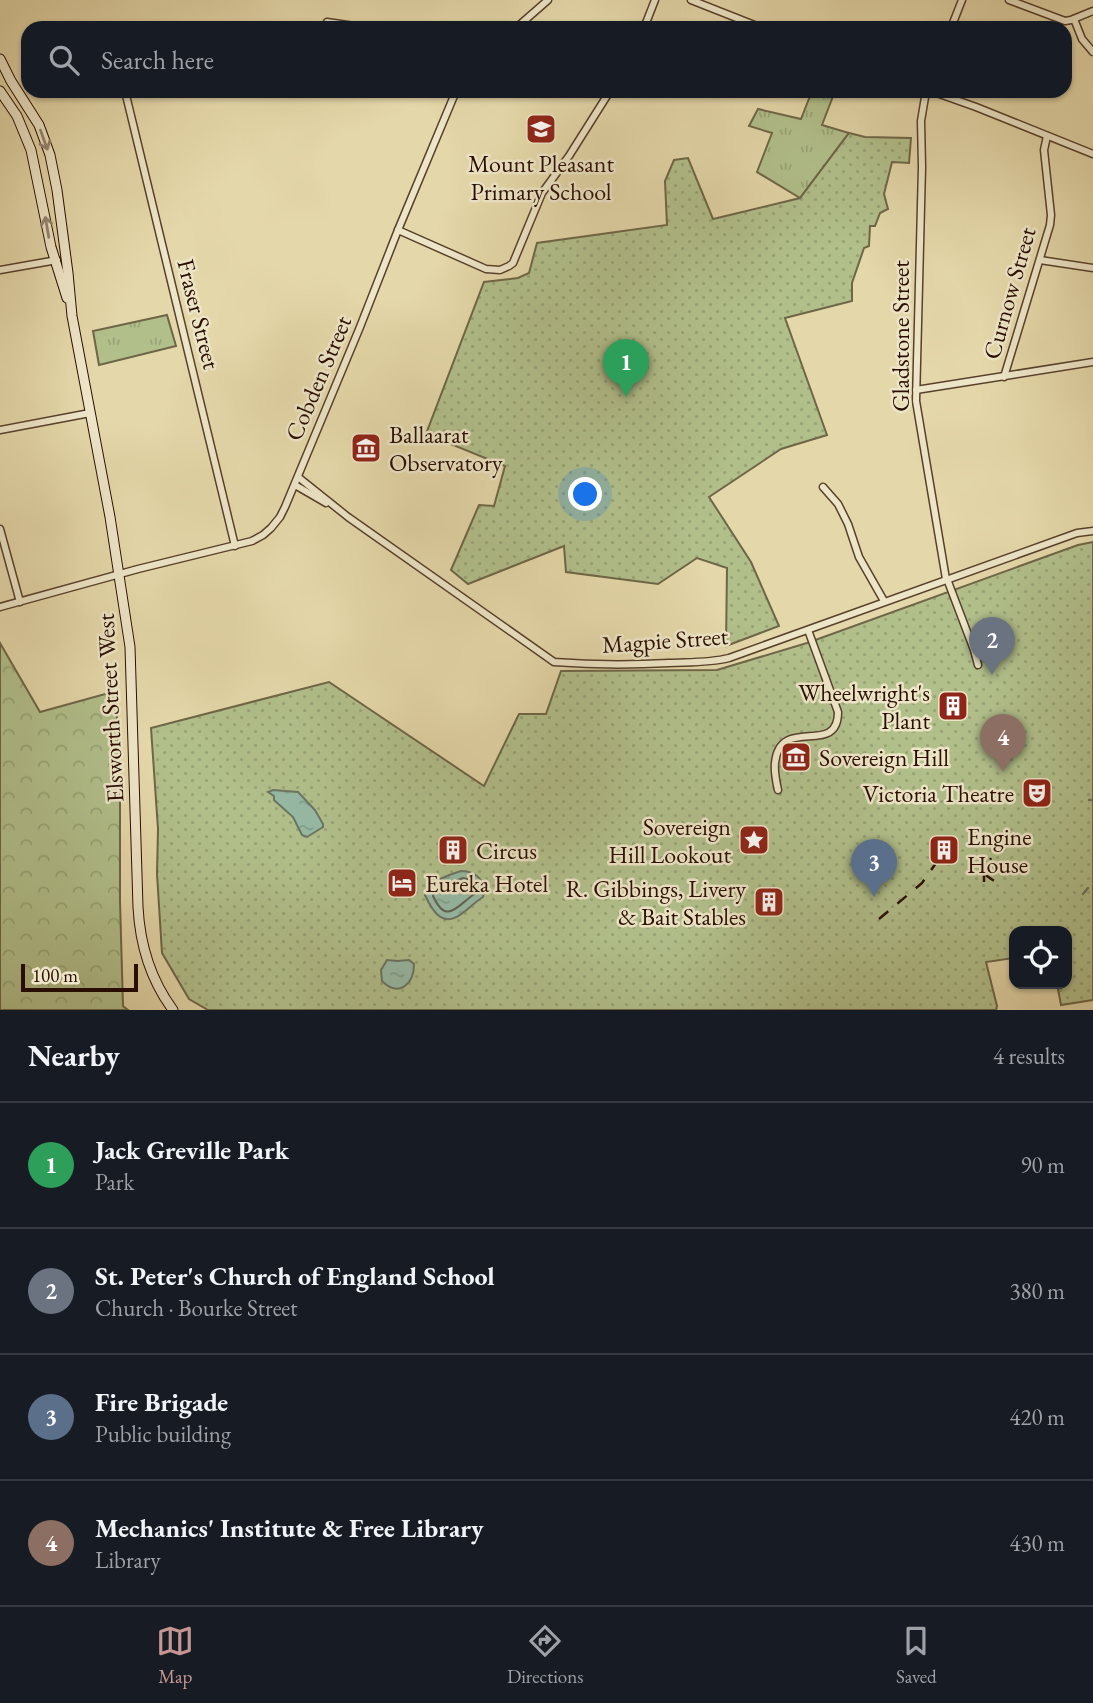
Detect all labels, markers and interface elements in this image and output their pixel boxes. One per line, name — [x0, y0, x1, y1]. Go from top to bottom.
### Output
search box — [21, 21, 1072, 98]
icon: search — [45, 41, 83, 79]
text: Search here — [101, 43, 214, 77]
school or university icon: Mount Pleasant Primary School — [524, 112, 558, 146]
one-way arrow — [39, 128, 52, 150]
place label: Mount Pleasant Primary School — [468, 148, 615, 207]
one-way arrow — [40, 216, 53, 239]
street label: Curnow Street — [975, 223, 1043, 363]
street label: Fraser Street — [170, 256, 228, 373]
street label: Gladstone Street — [885, 260, 916, 412]
street label: Cobden Street — [278, 310, 358, 445]
pin: 1 — [603, 339, 649, 397]
place label: Ballaarat Observatory — [389, 419, 503, 478]
museum icon: Ballaarat Observatory — [349, 431, 383, 465]
your location — [568, 477, 602, 511]
street label: Elsworth Street West — [90, 612, 130, 803]
pin: 2 — [969, 617, 1015, 675]
street label: Magpie Street — [601, 620, 730, 660]
place label: Wheelwright's Plant — [798, 677, 930, 736]
building icon: Wheelwright's Plant — [936, 689, 970, 723]
pin: 4 — [980, 714, 1026, 772]
museum icon: Sovereign Hill — [779, 740, 813, 774]
place label: Sovereign Hill — [819, 742, 949, 773]
theatre icon: Victoria Theatre — [1020, 776, 1054, 810]
place label: Victoria Theatre — [863, 778, 1014, 809]
place label: Sovereign Hill Lookout — [609, 811, 731, 870]
place label: Engine House — [967, 821, 1032, 880]
place icon: Sovereign Hill Lookout — [737, 823, 771, 857]
building icon: Circus — [436, 833, 470, 867]
building icon: Engine House — [927, 833, 961, 867]
place label: Circus — [476, 835, 537, 866]
pin: 3 — [851, 839, 897, 897]
hotel icon: Eureka Hotel — [385, 866, 419, 900]
place label: Eureka Hotel — [425, 868, 548, 899]
place label: R. Gibbings, Livery & Bait Stables — [566, 873, 746, 932]
building icon: R. Gibbings, Livery & Bait Stables — [752, 885, 786, 919]
map controls — [1009, 926, 1072, 989]
button: locate — [1009, 926, 1072, 989]
scale bar — [21, 961, 138, 993]
text: 100 m — [32, 963, 78, 988]
text: Nearby — [28, 1036, 120, 1075]
text: 4 results — [993, 1041, 1065, 1071]
text: Jack Greville Park — [95, 1133, 289, 1167]
text: 1 — [45, 1150, 57, 1180]
text: 90 m — [1020, 1150, 1065, 1180]
text: Park — [95, 1167, 134, 1197]
text: St. Peter's Church of England School — [95, 1259, 495, 1293]
text: 2 — [45, 1276, 57, 1306]
text: 380 m — [1009, 1276, 1065, 1306]
text: Church · Bourke Street — [95, 1293, 298, 1323]
text: Fire Brigade — [95, 1385, 228, 1419]
text: 3 — [45, 1402, 57, 1432]
text: 420 m — [1009, 1402, 1065, 1432]
text: Public building — [95, 1419, 231, 1449]
text: Mechanics' Institute & Free Library — [95, 1511, 484, 1545]
text: 4 — [45, 1528, 57, 1558]
text: 430 m — [1009, 1528, 1065, 1558]
text: Library — [95, 1545, 161, 1575]
tab: Map — [156, 1622, 194, 1689]
tab: Directions — [507, 1622, 583, 1689]
tab: Saved — [896, 1622, 937, 1689]

